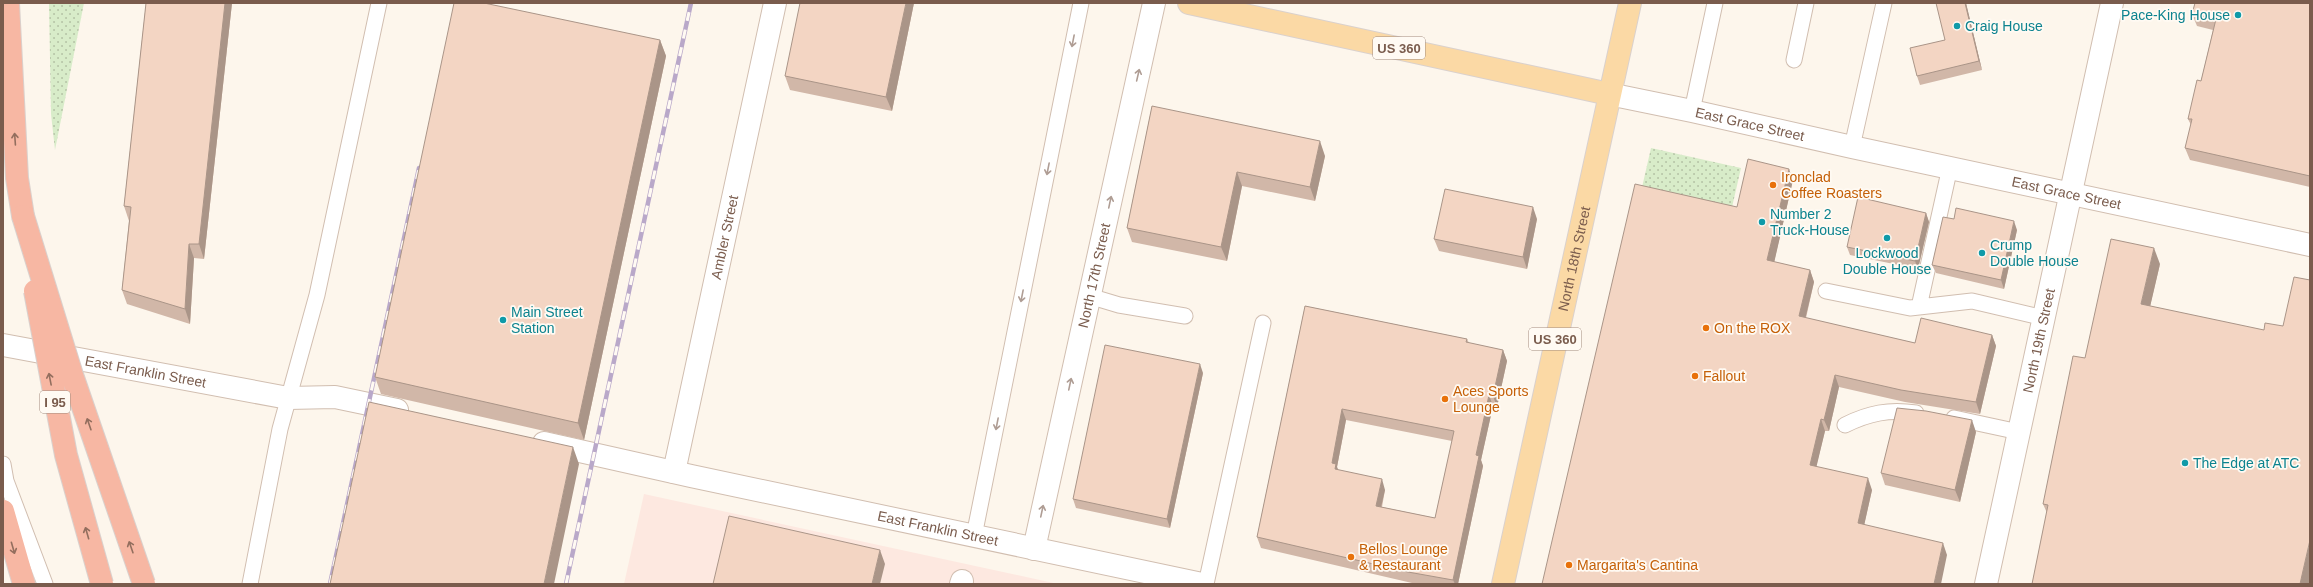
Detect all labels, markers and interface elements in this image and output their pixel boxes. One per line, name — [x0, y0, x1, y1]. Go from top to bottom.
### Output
place label: Pace-King House — [2121, 7, 2230, 23]
marker: Pace-King House — [2233, 10, 2243, 20]
place label: Craig House — [1965, 18, 2043, 34]
marker: Craig House — [1952, 21, 1962, 31]
one-way arrow — [1069, 34, 1077, 47]
road number: US 360 — [1373, 37, 1425, 59]
one-way arrow — [1134, 69, 1142, 82]
street label: East Grace Street — [1694, 104, 1806, 144]
one-way arrow — [11, 133, 18, 146]
one-way arrow — [1043, 162, 1051, 175]
place label: Ironclad Coffee Roasters — [1781, 169, 1882, 201]
street label: East Grace Street — [2010, 173, 2123, 212]
marker: Ironclad Coffee Roasters — [1768, 180, 1778, 190]
street label: Ambler Street — [708, 194, 741, 281]
one-way arrow — [1106, 196, 1114, 209]
street label: North 18th Street — [1555, 205, 1593, 313]
place label: Number 2 Truck-House — [1770, 206, 1850, 238]
marker: Number 2 Truck-House — [1757, 217, 1767, 227]
street label: North 17th Street — [1075, 222, 1113, 329]
marker: Lockwood Double House — [1882, 233, 1892, 243]
place label: Crump Double House — [1990, 237, 2079, 269]
place label: Lockwood Double House — [1843, 245, 1932, 277]
marker: Crump Double House — [1977, 248, 1987, 258]
street label: North 19th Street — [2020, 287, 2058, 395]
one-way arrow — [1018, 289, 1026, 302]
place label: Main Street Station — [511, 304, 583, 336]
marker: Main Street Station — [498, 315, 508, 325]
place label: On the ROX — [1714, 320, 1791, 336]
marker: On the ROX — [1701, 323, 1711, 333]
road number: US 360 — [1529, 328, 1581, 350]
street label: East Franklin Street — [84, 352, 208, 391]
place label: Fallout — [1703, 368, 1745, 384]
marker: Fallout — [1690, 371, 1700, 381]
one-way arrow — [46, 373, 54, 386]
one-way arrow — [1066, 378, 1074, 391]
place label: Aces Sports Lounge — [1453, 383, 1528, 415]
road number: I 95 — [40, 391, 70, 413]
marker: Aces Sports Lounge — [1440, 394, 1450, 404]
one-way arrow — [992, 417, 1000, 430]
one-way arrow — [85, 418, 92, 431]
place label: The Edge at ATC — [2193, 455, 2299, 471]
marker: The Edge at ATC — [2180, 458, 2190, 468]
one-way arrow — [1039, 505, 1047, 518]
street label: East Franklin Street — [876, 508, 1000, 549]
one-way arrow — [83, 527, 90, 540]
one-way arrow — [10, 541, 17, 554]
one-way arrow — [127, 541, 134, 554]
place label: Bellos Lounge & Restaurant — [1359, 541, 1448, 573]
marker: Bellos Lounge & Restaurant — [1346, 552, 1356, 562]
place label: Margarita's Cantina — [1577, 557, 1698, 573]
marker: Margarita's Cantina — [1564, 560, 1574, 570]

